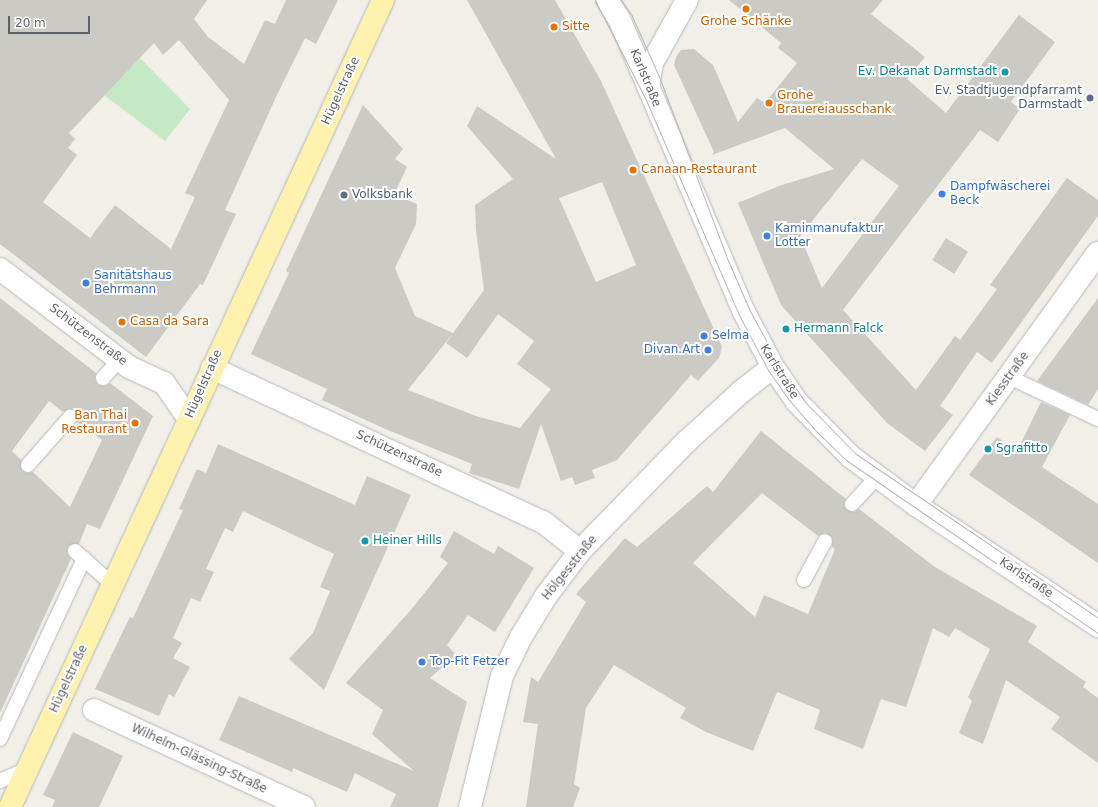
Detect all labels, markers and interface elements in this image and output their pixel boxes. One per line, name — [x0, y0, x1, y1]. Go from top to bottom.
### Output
marker: Grohe Schänke — [741, 4, 751, 14]
scale bar — [10, 8, 92, 34]
place label: Grohe Schänke — [701, 15, 791, 29]
text: 20 m — [15, 16, 46, 30]
place label: Sitte — [562, 20, 590, 34]
marker: Sitte — [549, 22, 559, 32]
street label: Karlstraße — [626, 47, 664, 109]
street label: Hügelstraße — [319, 55, 363, 127]
place label: Ev. Dekanat Darmstadt — [858, 65, 997, 79]
marker: Ev. Dekanat Darmstadt — [1000, 67, 1010, 77]
place label: Ev. Stadtjugendpfarramt Darmstadt — [935, 84, 1082, 112]
place label: Grohe Brauereiausschank — [777, 89, 891, 117]
marker: Ev. Stadtjugendpfarramt Darmstadt — [1085, 93, 1095, 103]
marker: Grohe Brauereiausschank — [764, 98, 774, 108]
place label: Canaan-Restaurant — [641, 163, 757, 177]
marker: Canaan-Restaurant — [628, 165, 638, 175]
place label: Dampfwäscherei Beck — [950, 180, 1050, 208]
place label: Volksbank — [352, 188, 413, 202]
marker: Dampfwäscherei Beck — [937, 189, 947, 199]
marker: Volksbank — [339, 190, 349, 200]
place label: Kaminmanufaktur Lotter — [775, 222, 883, 250]
marker: Kaminmanufaktur Lotter — [762, 231, 772, 241]
place label: Sanitätshaus Behrmann — [94, 269, 172, 297]
marker: Sanitätshaus Behrmann — [81, 278, 91, 288]
street label: Schützenstraße — [46, 301, 130, 369]
place label: Casa da Sara — [130, 315, 209, 329]
marker: Casa da Sara — [117, 317, 127, 327]
place label: Hermann Falck — [794, 322, 883, 336]
marker: Hermann Falck — [781, 324, 791, 334]
place label: Selma — [712, 329, 749, 343]
marker: Selma — [699, 331, 709, 341]
street label: Karlstraße — [757, 342, 801, 402]
place label: Divan.Art — [644, 343, 700, 357]
marker: Divan.Art — [703, 345, 713, 355]
street label: Hügelstraße — [183, 348, 225, 420]
street label: Kiesstraße — [984, 349, 1032, 409]
place label: Ban Thai Restaurant — [61, 409, 127, 437]
marker: Ban Thai Restaurant — [130, 418, 140, 428]
street label: Schützenstraße — [354, 428, 444, 480]
place label: Sgrafitto — [996, 442, 1048, 456]
marker: Sgrafitto — [983, 444, 993, 454]
street label: Hölgesstraße — [540, 533, 600, 603]
place label: Heiner Hills — [373, 534, 442, 548]
marker: Heiner Hills — [360, 536, 370, 546]
street label: Karlstraße — [996, 555, 1056, 601]
street label: Hügelstraße — [47, 643, 91, 715]
place label: Top-Fit Fetzer — [430, 655, 509, 669]
marker: Top-Fit Fetzer — [417, 657, 427, 667]
street label: Wilhelm-Glässing-Straße — [129, 721, 269, 797]

